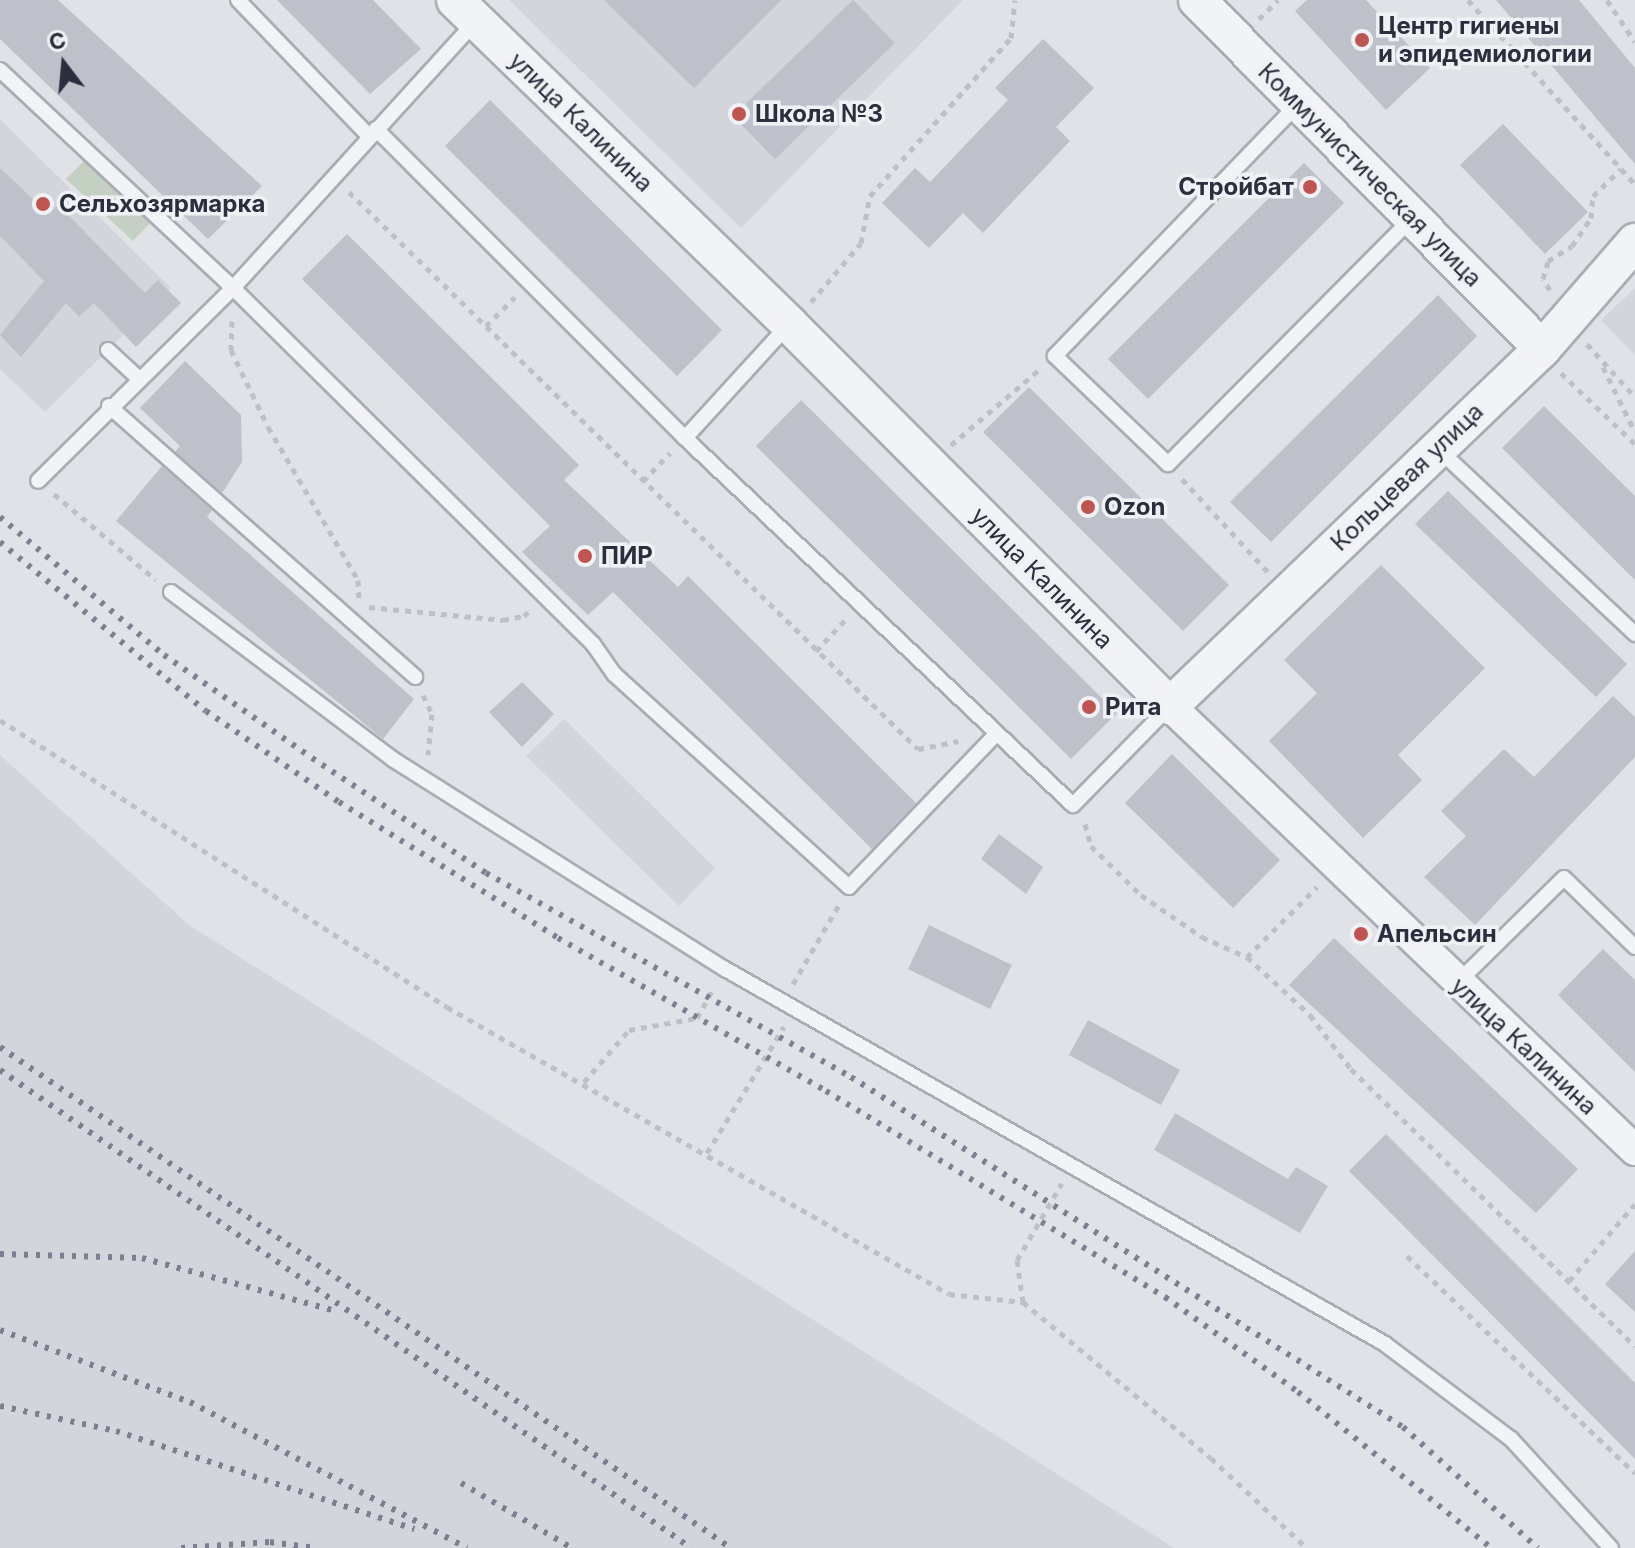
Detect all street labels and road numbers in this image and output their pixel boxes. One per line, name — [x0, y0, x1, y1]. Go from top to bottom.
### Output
street label: улица Калинина — [503, 46, 659, 198]
street label: Коммунистическая улица — [1252, 57, 1488, 293]
street label: Кольцевая улица — [1325, 397, 1489, 557]
street label: улица Калинина — [965, 501, 1119, 655]
street label: улица Калинина — [1445, 971, 1603, 1121]

